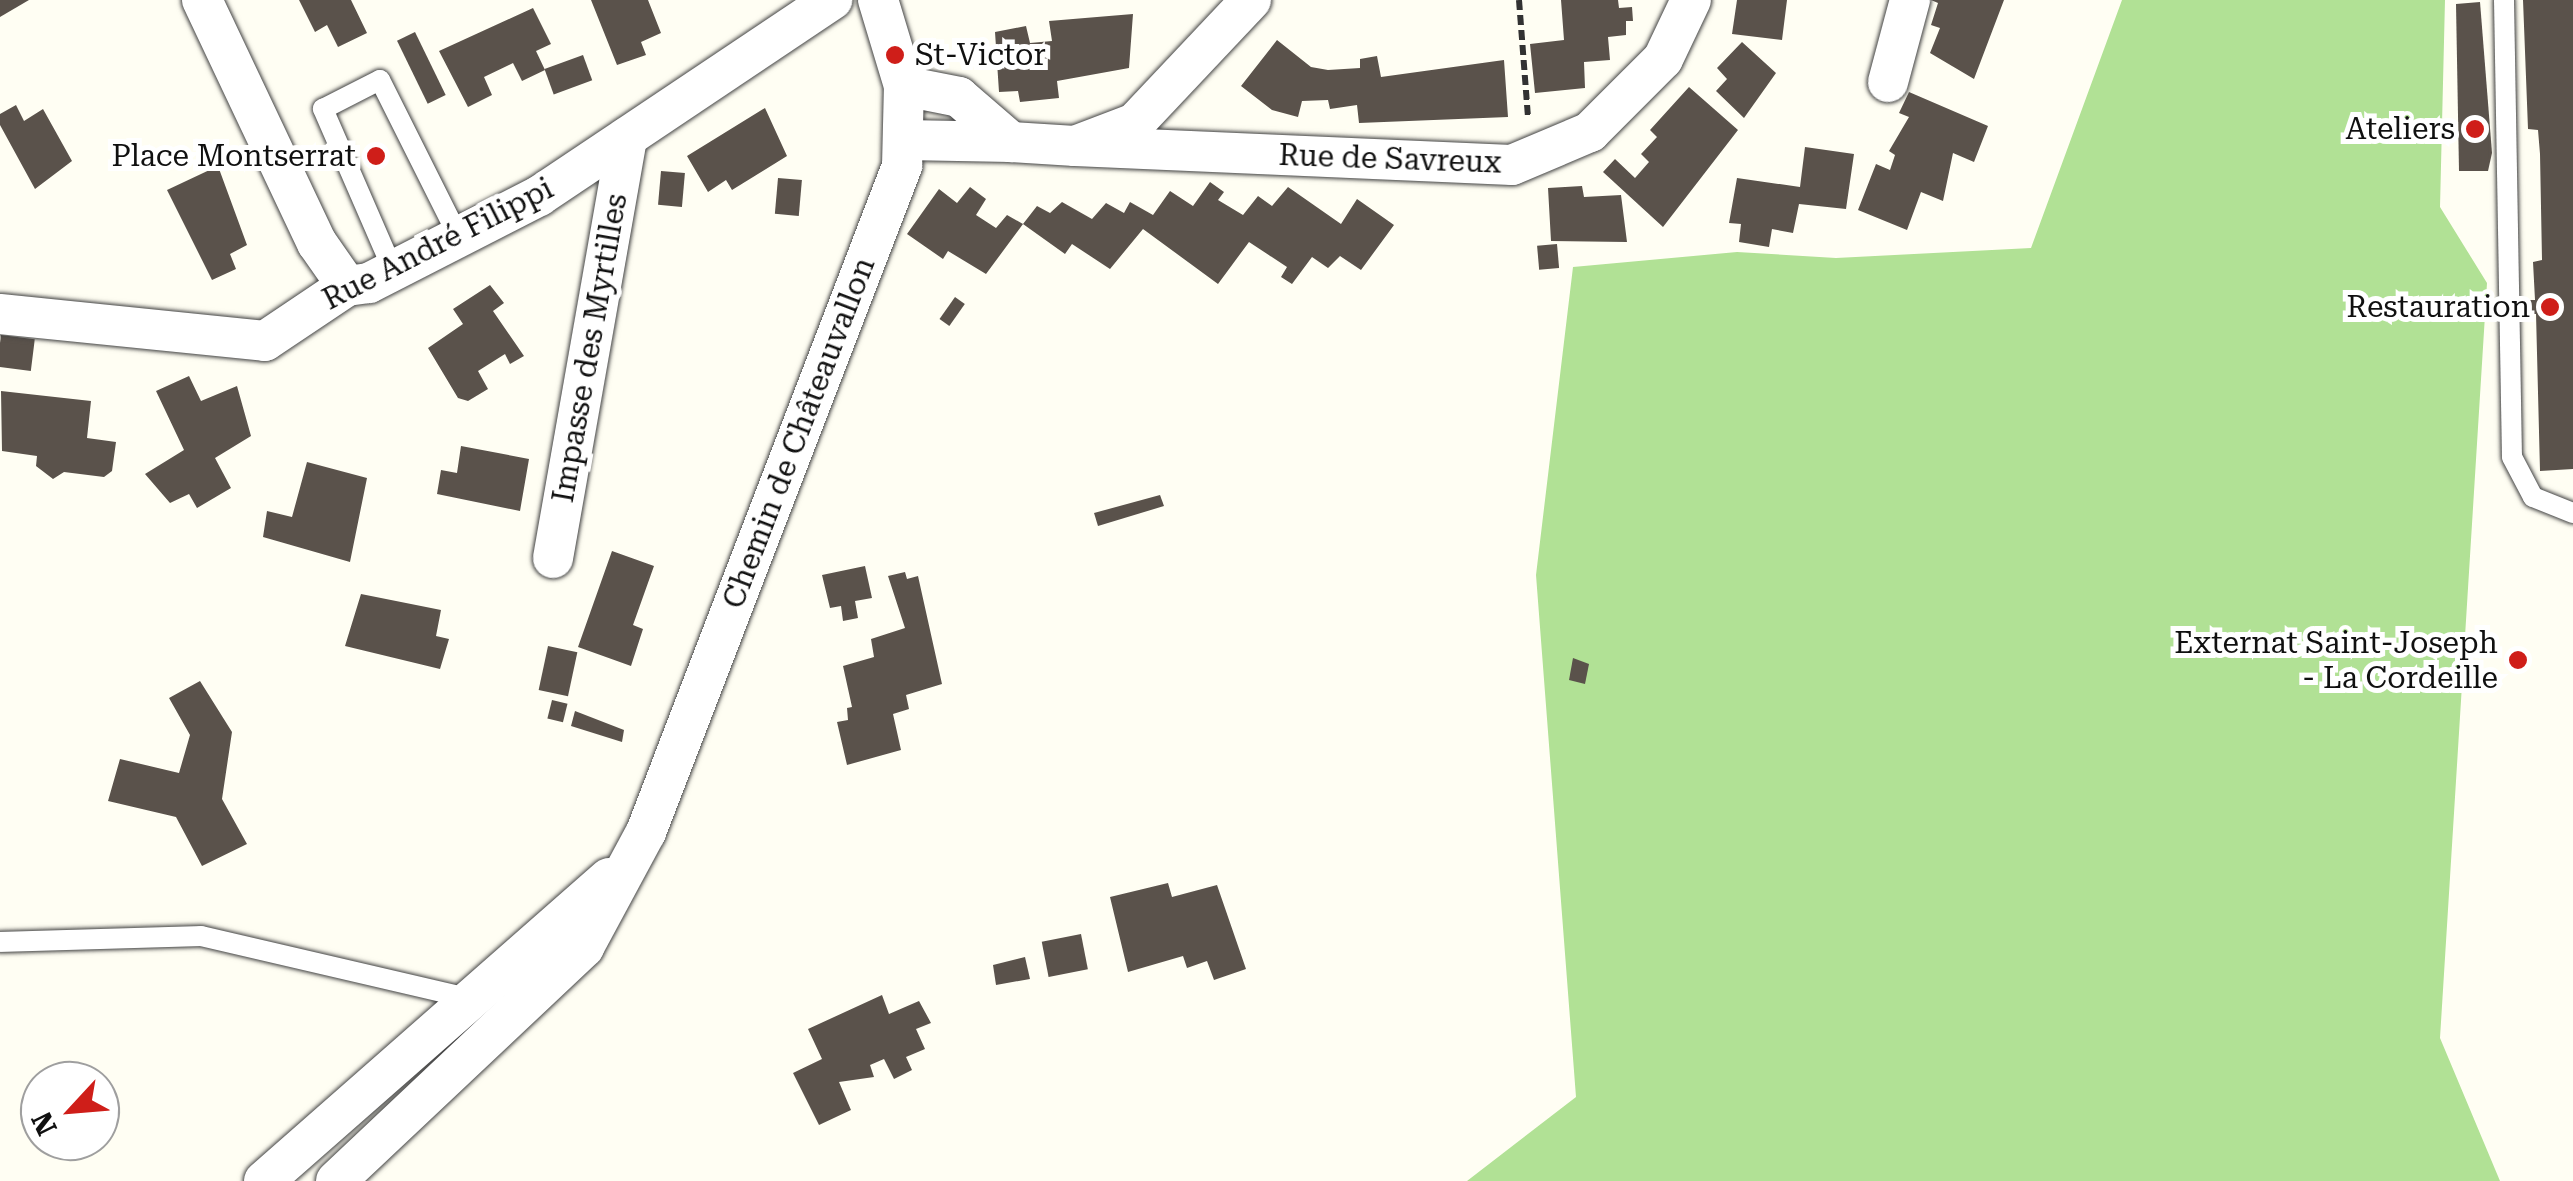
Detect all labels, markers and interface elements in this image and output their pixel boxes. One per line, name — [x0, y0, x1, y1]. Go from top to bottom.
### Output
place label: St-Victor — [915, 37, 1046, 73]
marker: St-Victor — [884, 44, 906, 66]
place label: Ateliers — [2345, 111, 2455, 147]
marker: Ateliers — [2464, 118, 2486, 140]
street label: Rue de Savreux — [1278, 137, 1502, 181]
place label: Place Montserrat — [112, 138, 356, 174]
marker: Place Montserrat — [365, 145, 387, 167]
street label: Rue André Filippi — [317, 170, 559, 318]
street label: Impasse des Myrtilles — [545, 191, 635, 505]
street label: Chemin de Châteauvallon — [715, 253, 883, 613]
place label: Restauration — [2346, 289, 2530, 325]
marker: Restauration — [2539, 296, 2561, 318]
place label: Externat Saint-Joseph - La Cordeille — [2174, 625, 2498, 696]
marker: Externat Saint-Joseph - La Cordeille — [2507, 649, 2529, 671]
north arrow — [20, 1061, 120, 1161]
text: N — [25, 1107, 64, 1140]

